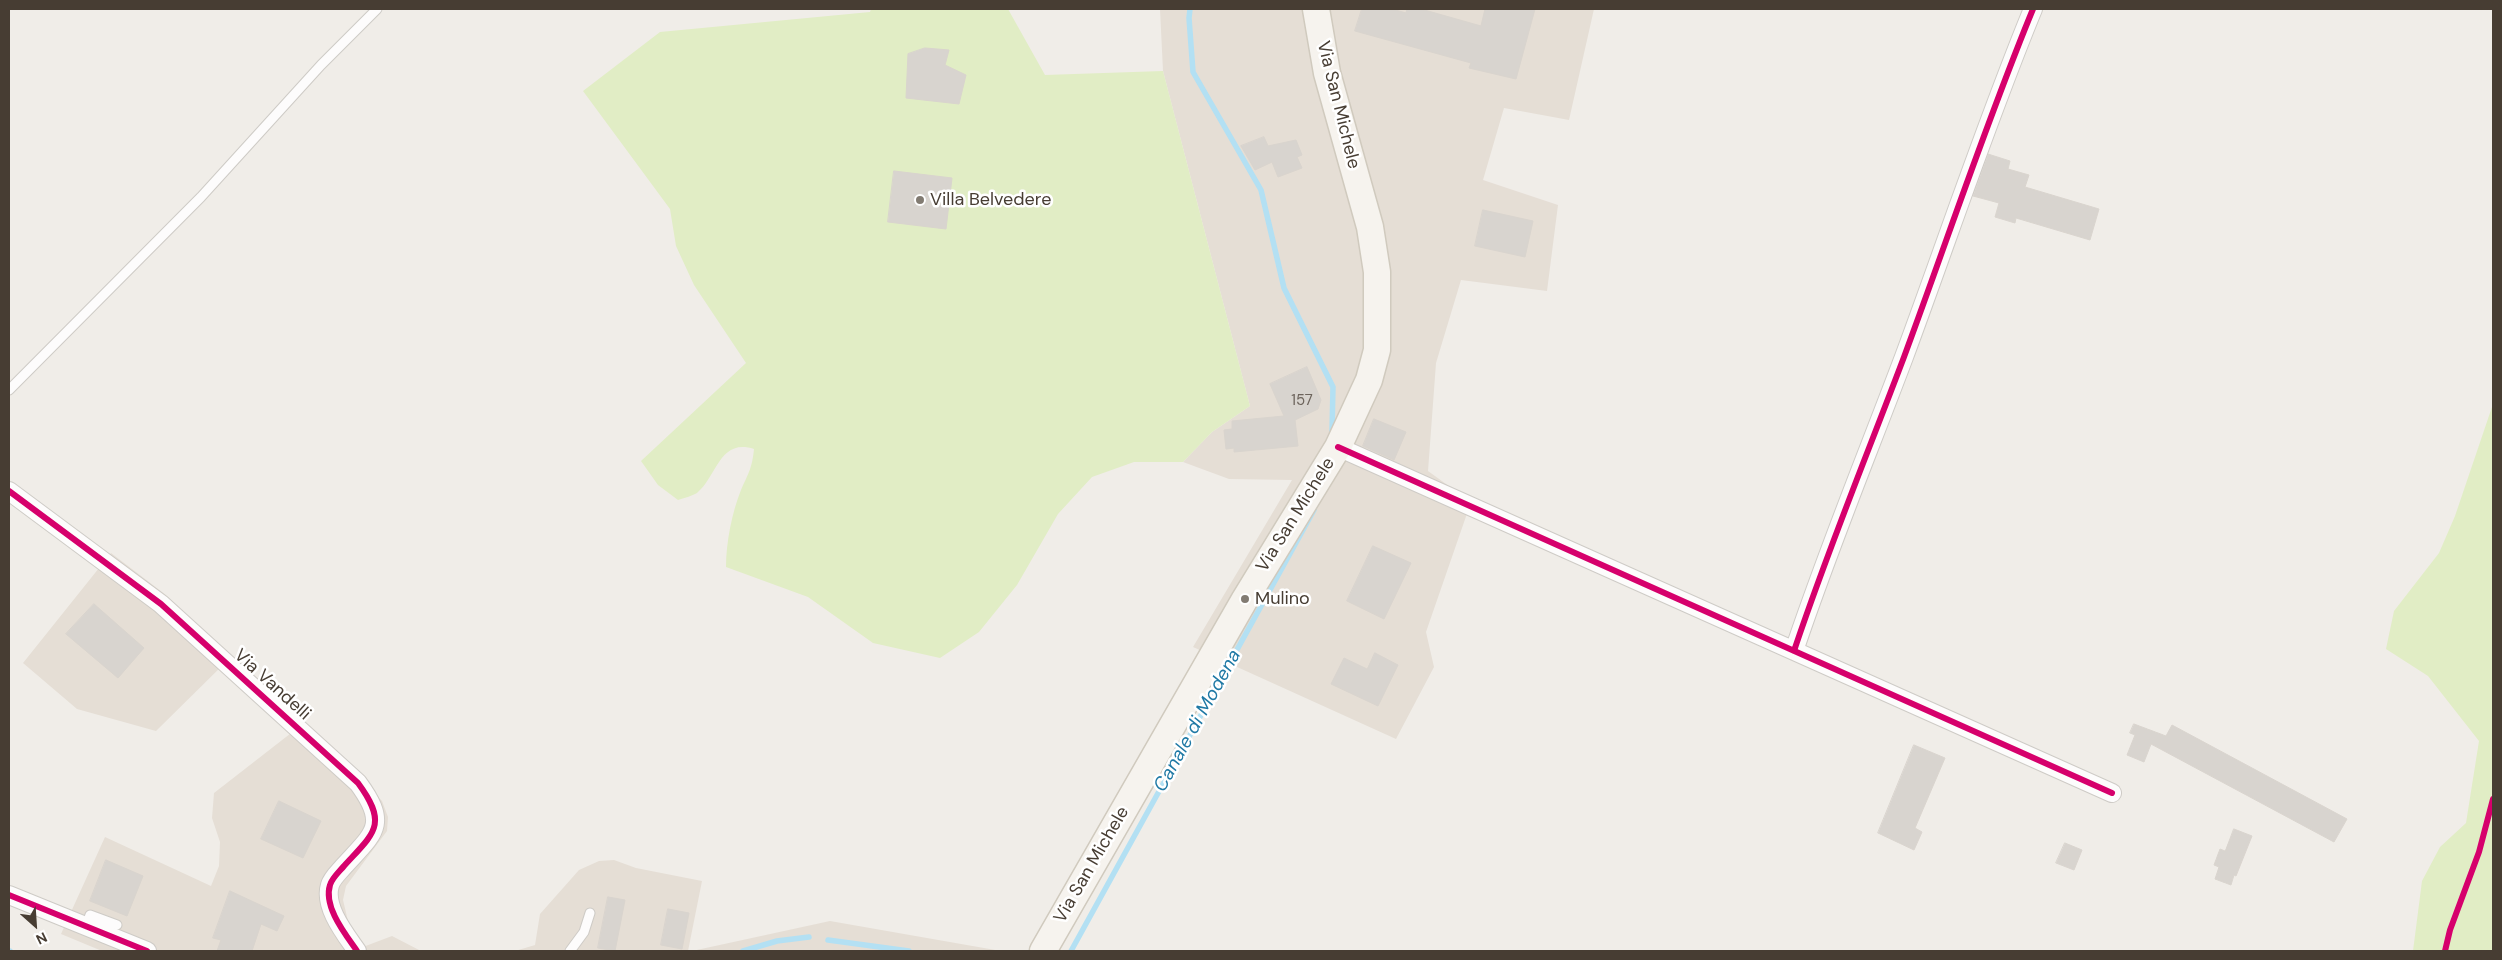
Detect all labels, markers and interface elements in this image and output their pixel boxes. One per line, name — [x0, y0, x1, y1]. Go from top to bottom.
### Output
street label: Via San Michele — [1312, 39, 1364, 171]
place label: Villa Belvedere — [930, 189, 1051, 211]
marker: Villa Belvedere — [914, 194, 926, 206]
house number: 157 — [1291, 392, 1313, 410]
street label: Via San Michele — [1252, 454, 1340, 576]
place label: Mulino — [1255, 588, 1310, 610]
marker: Mulino — [1239, 593, 1251, 605]
street label: Via Vandelli — [229, 645, 315, 725]
water label: Canale di Modena — [1149, 646, 1247, 796]
street label: Via San Michele — [1050, 803, 1134, 927]
north arrow — [10, 900, 60, 950]
text: N — [33, 928, 50, 949]

